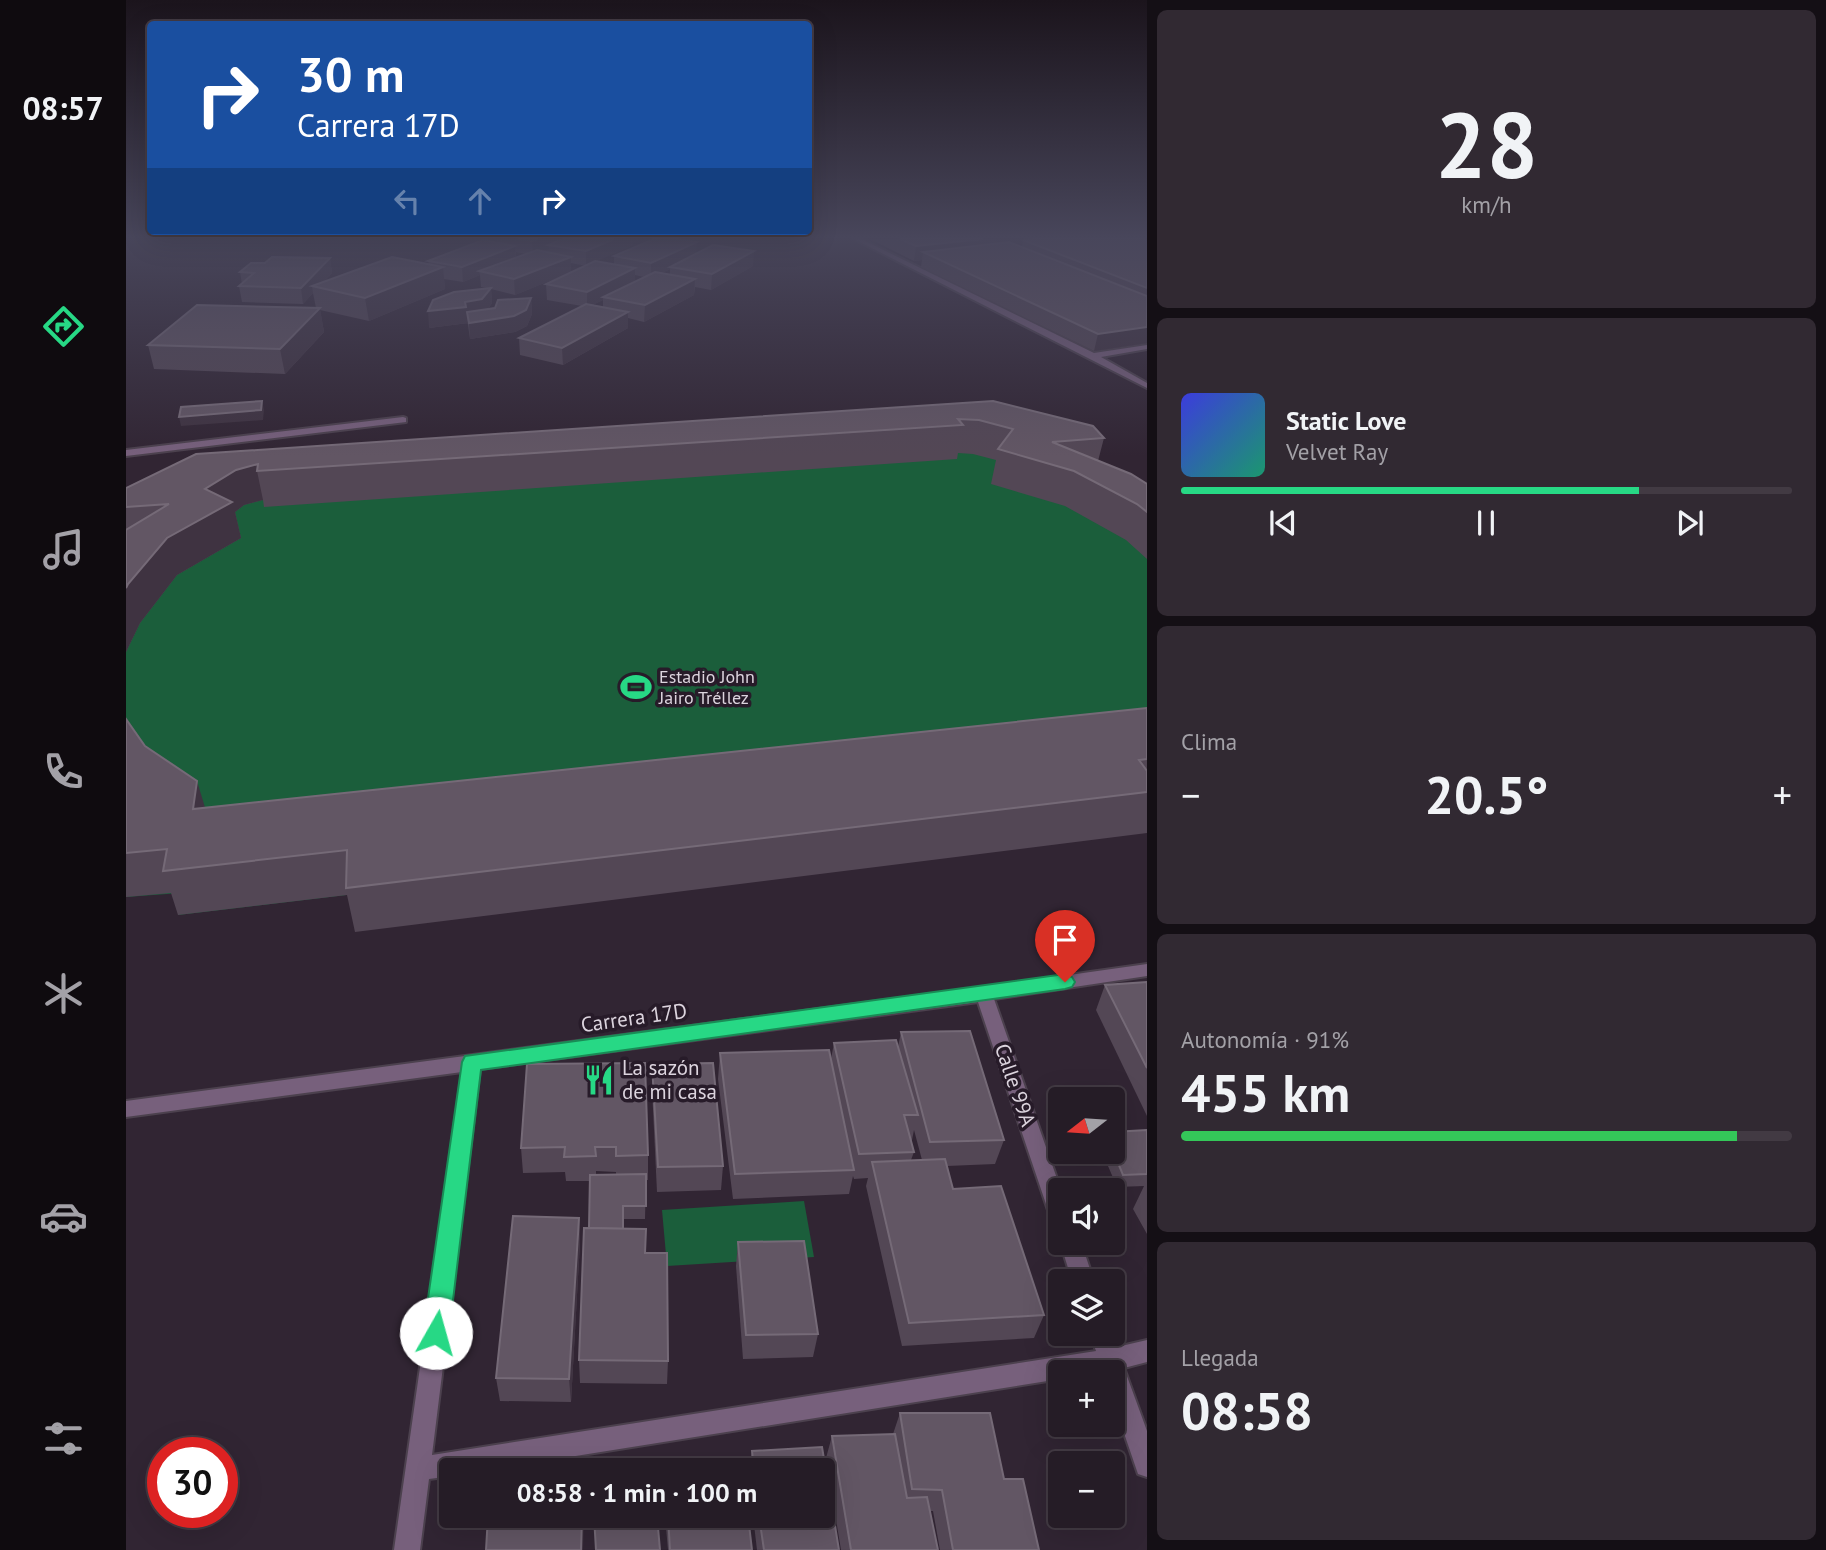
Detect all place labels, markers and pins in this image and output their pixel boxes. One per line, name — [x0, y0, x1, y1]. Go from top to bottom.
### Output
place label: Estadio John Jairo Tréllez — [658, 665, 755, 709]
sports icon: Estadio John Jairo Tréllez — [619, 670, 653, 704]
pin — [1035, 910, 1095, 982]
place label: La sazón de mi casa — [622, 1054, 717, 1105]
restaurant icon: La sazón de mi casa — [582, 1063, 616, 1097]

